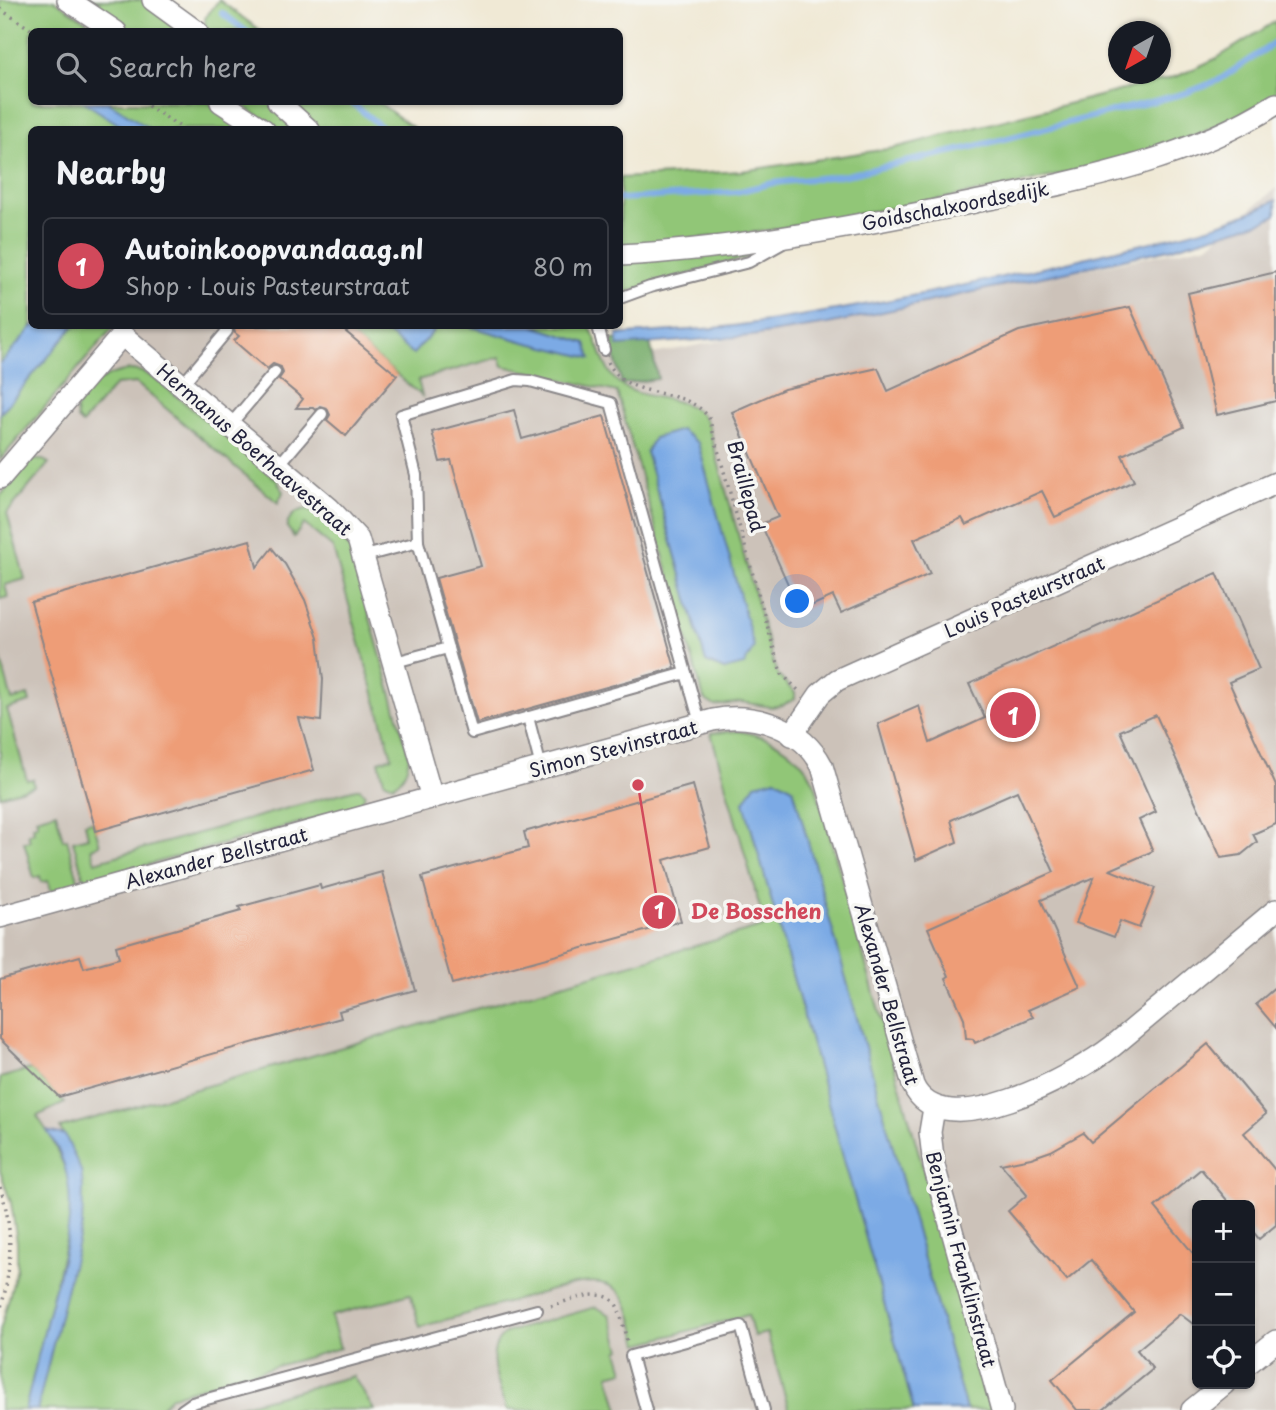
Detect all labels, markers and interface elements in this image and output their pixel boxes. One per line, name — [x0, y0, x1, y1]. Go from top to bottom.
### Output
north arrow — [1108, 21, 1171, 84]
search box — [28, 28, 623, 105]
text: Search here — [108, 47, 257, 86]
icon: search — [52, 48, 90, 86]
text: Nearby — [56, 149, 166, 194]
street label: Goidschalxoordsedijk — [859, 173, 1051, 237]
text: Autoinkoopvandaag.nl — [125, 229, 423, 268]
text: 1 — [76, 249, 87, 284]
text: 80 m — [533, 249, 593, 284]
text: Shop · Louis Pasteurstraat — [125, 268, 410, 303]
street label: Hermanus Boerhaavestraat — [151, 356, 359, 542]
street label: Braillepad — [721, 437, 773, 535]
street label: Louis Pasteurstraat — [939, 548, 1109, 644]
your location — [780, 584, 814, 618]
pin: 1 — [990, 689, 1036, 741]
street label: Simon Stevinstraat — [526, 712, 700, 784]
street label: Alexander Bellstraat — [122, 819, 311, 895]
callout: De Bosschen — [642, 891, 836, 933]
text: 1 — [654, 894, 664, 926]
text: De Bosschen — [690, 894, 822, 926]
street label: Alexander Bellstraat — [849, 900, 927, 1088]
street label: Benjamin Franklinstraat — [920, 1148, 1004, 1371]
map controls — [1192, 1200, 1255, 1389]
button: + — [1192, 1200, 1255, 1263]
button: − — [1192, 1263, 1255, 1326]
button: locate — [1192, 1326, 1255, 1389]

